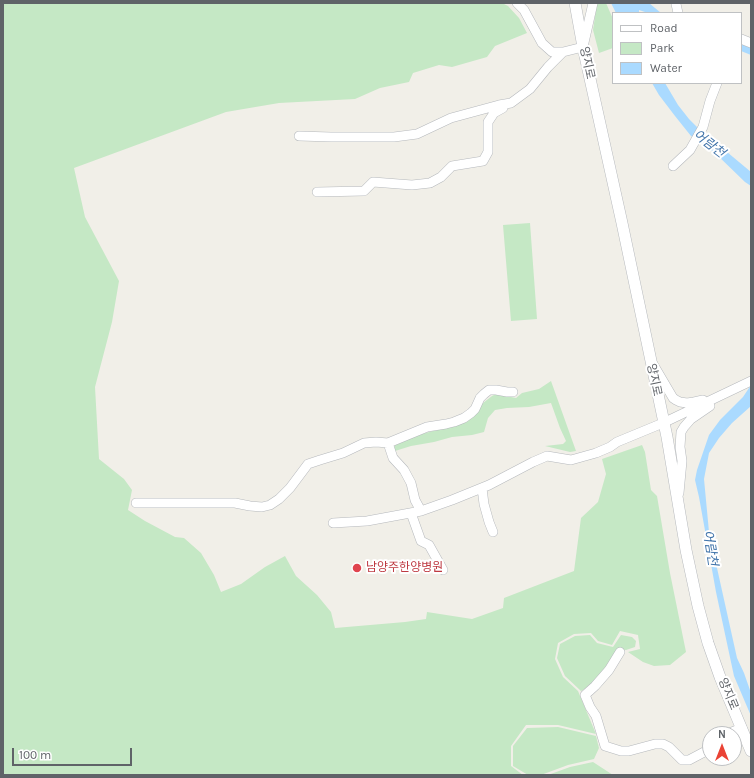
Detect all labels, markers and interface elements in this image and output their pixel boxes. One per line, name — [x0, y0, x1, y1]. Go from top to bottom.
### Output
legend — [612, 12, 742, 84]
text: Road — [650, 21, 678, 35]
text: Park — [650, 41, 674, 55]
street label: 양지로 — [577, 45, 597, 81]
text: Water — [650, 61, 682, 75]
water label: 어람천 — [690, 127, 728, 161]
street label: 양지로 — [644, 362, 664, 398]
water label: 어람천 — [699, 529, 721, 567]
place label: 남양주한양병원 — [366, 561, 443, 575]
marker: 남양주한양병원 — [351, 562, 363, 574]
street label: 양지로 — [715, 676, 741, 712]
north arrow — [702, 726, 742, 766]
text: N — [718, 728, 726, 741]
scale bar — [14, 740, 134, 766]
text: 100 m — [19, 748, 51, 762]

